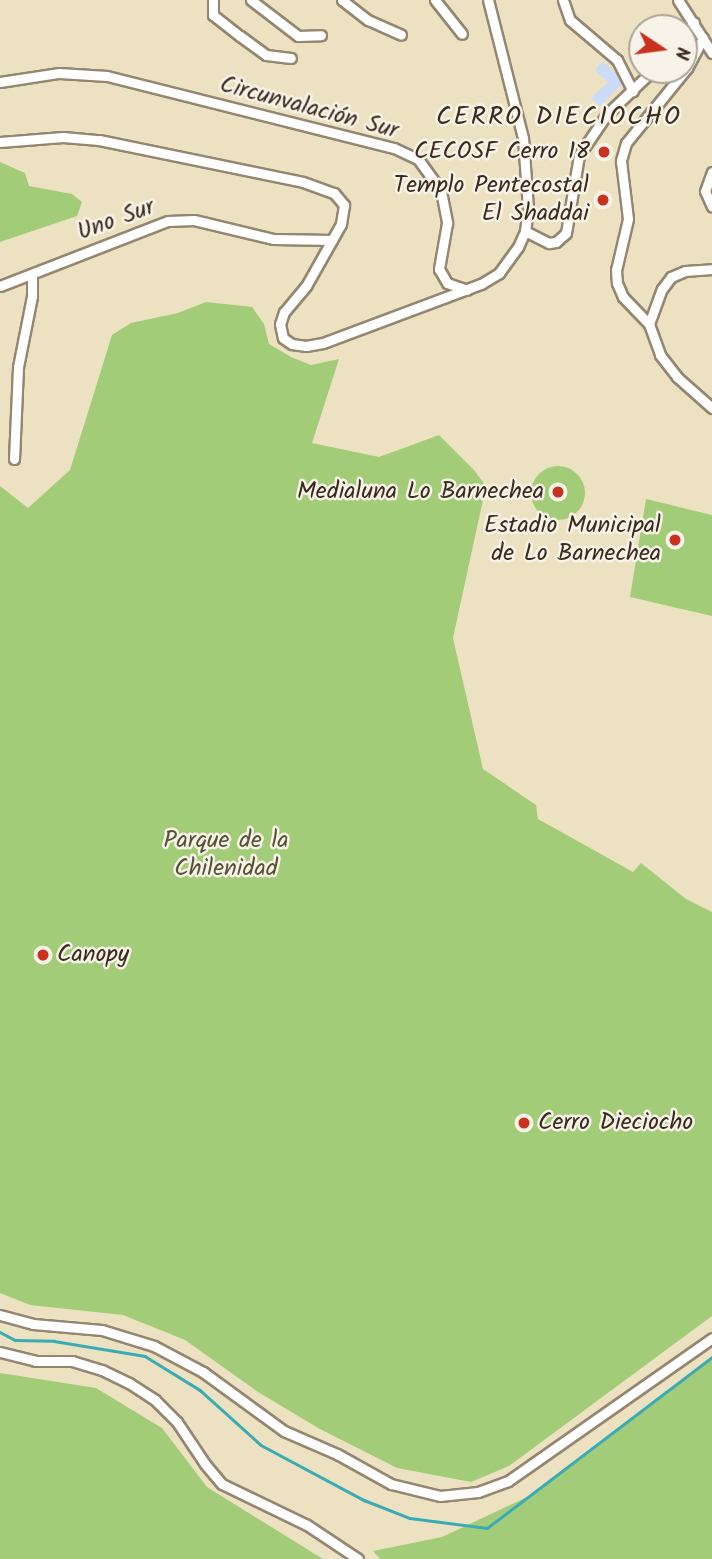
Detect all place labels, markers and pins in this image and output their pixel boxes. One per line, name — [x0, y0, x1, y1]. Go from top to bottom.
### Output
place label: CECOSF Cerro 18 — [414, 138, 590, 166]
marker: CECOSF Cerro 18 — [596, 144, 612, 160]
place label: Templo Pentecostal El Shaddai — [393, 172, 589, 228]
marker: Templo Pentecostal El Shaddai — [595, 192, 611, 208]
place label: Medialuna Lo Barnechea — [297, 478, 544, 506]
marker: Medialuna Lo Barnechea — [550, 484, 566, 500]
place label: Estadio Municipal de Lo Barnechea — [484, 512, 661, 568]
marker: Estadio Municipal de Lo Barnechea — [667, 532, 683, 548]
place label: Canopy — [57, 941, 129, 969]
marker: Canopy — [35, 947, 51, 963]
place label: Cerro Dieciocho — [538, 1109, 693, 1137]
marker: Cerro Dieciocho — [516, 1115, 532, 1131]

